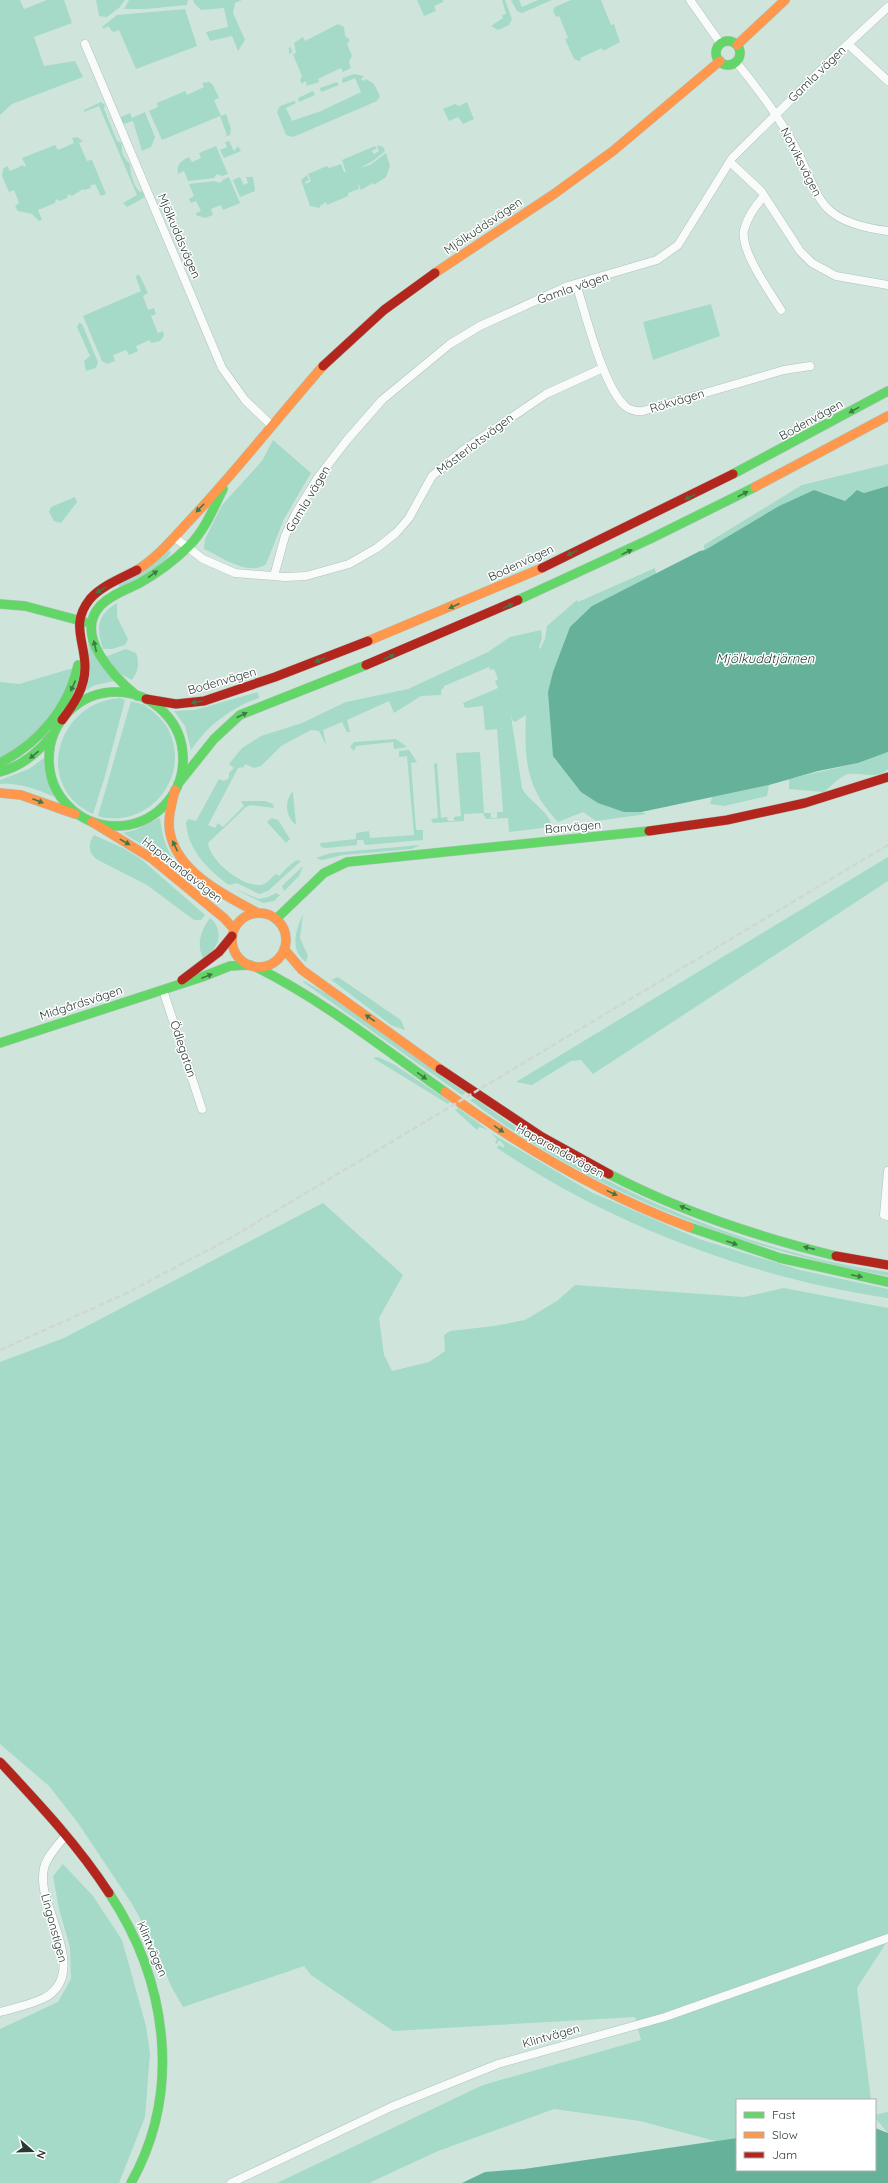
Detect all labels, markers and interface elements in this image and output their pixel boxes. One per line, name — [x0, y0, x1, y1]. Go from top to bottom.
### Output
street label: Gamla vägen — [785, 42, 849, 105]
street label: Notviksvägen — [778, 125, 825, 199]
street label: Mjölkuddsvägen — [155, 191, 204, 281]
street label: Mjölkuddsvägen — [441, 194, 525, 257]
street label: Gamla vägen — [535, 268, 611, 307]
street label: Rökvägen — [648, 385, 706, 416]
street label: Bodenvägen — [776, 396, 845, 443]
one-way arrow — [848, 407, 860, 413]
street label: Mästerlotsvägen — [433, 410, 516, 477]
street label: Gamla vägen — [282, 463, 333, 535]
one-way arrow — [737, 491, 749, 497]
one-way arrow — [684, 494, 695, 500]
one-way arrow — [196, 503, 205, 513]
street label: Bodenvägen — [486, 541, 556, 584]
one-way arrow — [621, 549, 632, 555]
one-way arrow — [566, 550, 578, 556]
one-way arrow — [147, 570, 158, 578]
one-way arrow — [95, 586, 107, 593]
one-way arrow — [503, 603, 514, 609]
one-way arrow — [447, 604, 459, 610]
one-way arrow — [92, 640, 98, 652]
water label: Mjölkuddtjärnen — [716, 650, 815, 666]
one-way arrow — [383, 654, 394, 660]
one-way arrow — [314, 658, 326, 664]
street label: Bodenvägen — [186, 664, 258, 697]
one-way arrow — [70, 681, 76, 692]
one-way arrow — [191, 699, 204, 705]
one-way arrow — [236, 712, 248, 719]
one-way arrow — [28, 750, 39, 759]
one-way arrow — [32, 798, 44, 804]
street label: Banvägen — [544, 817, 602, 836]
street label: Haparandavägen — [139, 833, 226, 906]
one-way arrow — [119, 839, 131, 846]
one-way arrow — [172, 840, 178, 851]
one-way arrow — [201, 972, 213, 978]
street label: Midgårdsvägen — [37, 982, 124, 1023]
one-way arrow — [365, 1014, 376, 1022]
street label: Ödlegatan — [167, 1019, 200, 1079]
one-way arrow — [416, 1071, 427, 1080]
street label: Haparandavägen — [514, 1120, 607, 1181]
one-way arrow — [493, 1126, 504, 1133]
one-way arrow — [606, 1190, 617, 1197]
one-way arrow — [679, 1205, 691, 1211]
one-way arrow — [726, 1241, 738, 1247]
one-way arrow — [803, 1245, 815, 1251]
one-way arrow — [851, 1274, 863, 1280]
street label: Lingonstigen — [38, 1892, 71, 1964]
street label: Klintvägen — [134, 1919, 171, 1979]
street label: Klintvägen — [520, 2020, 581, 2051]
legend — [736, 2099, 876, 2171]
text: Fast — [772, 2107, 796, 2122]
text: Slow — [772, 2127, 798, 2142]
north arrow — [12, 2131, 52, 2171]
text: Jam — [772, 2147, 797, 2162]
text: N — [33, 2148, 49, 2161]

